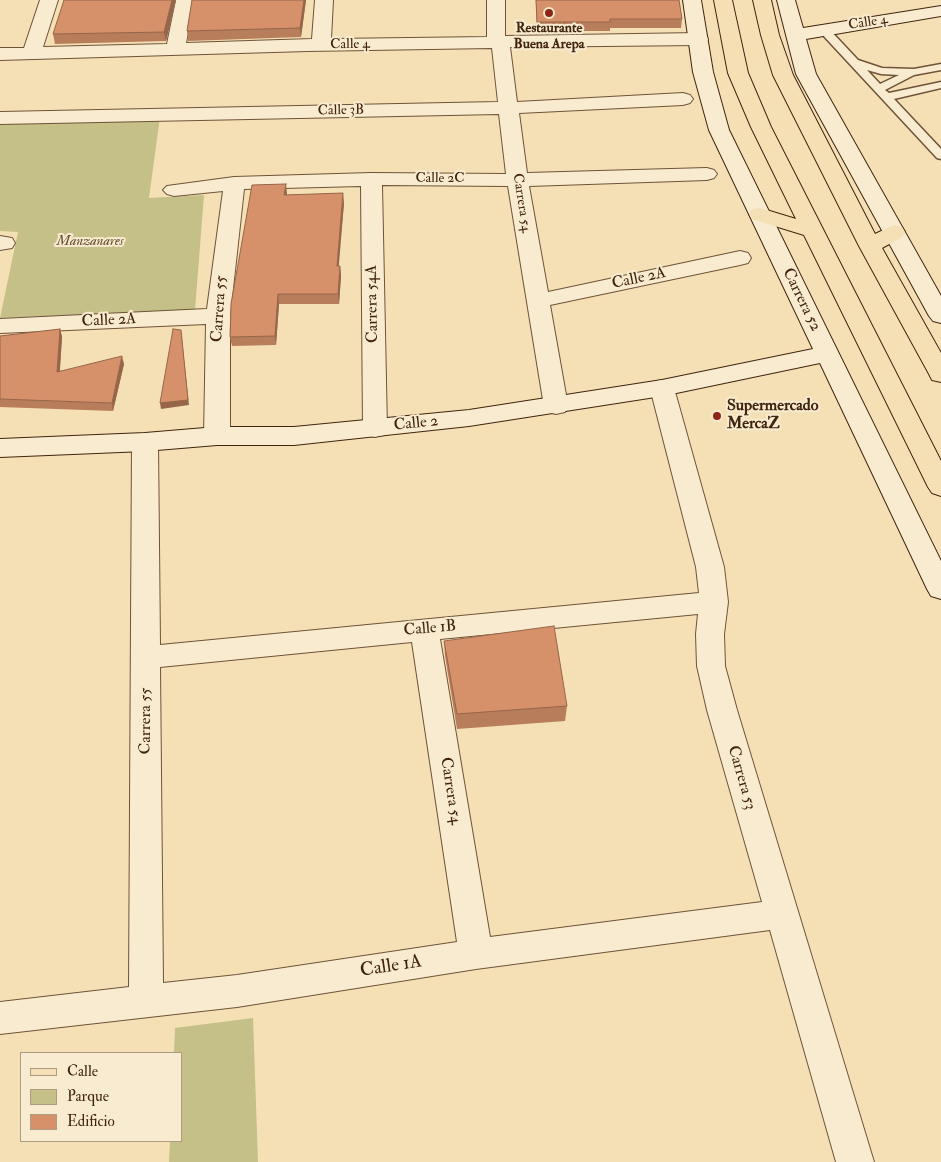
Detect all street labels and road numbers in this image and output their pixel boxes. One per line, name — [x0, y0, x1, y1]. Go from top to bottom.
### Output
street label: Calle 4 — [847, 12, 889, 34]
street label: Calle 4 — [330, 36, 370, 54]
street label: Calle 3B — [318, 102, 364, 120]
street label: Calle 2C — [415, 171, 465, 187]
street label: Carrera 54 — [508, 172, 534, 234]
street label: Calle 2A — [610, 264, 668, 294]
street label: Carrera 54A — [363, 265, 383, 343]
street label: Carrera 52 — [778, 265, 824, 335]
street label: Carrera 55 — [208, 275, 232, 343]
street label: Calle 2A — [81, 310, 137, 332]
street label: Calle 2 — [393, 412, 439, 436]
street label: Calle 1B — [403, 617, 457, 641]
street label: Carrera 55 — [137, 688, 157, 754]
street label: Carrera 53 — [723, 744, 759, 812]
street label: Carrera 54 — [435, 756, 465, 826]
street label: Calle 1A — [359, 951, 423, 983]

